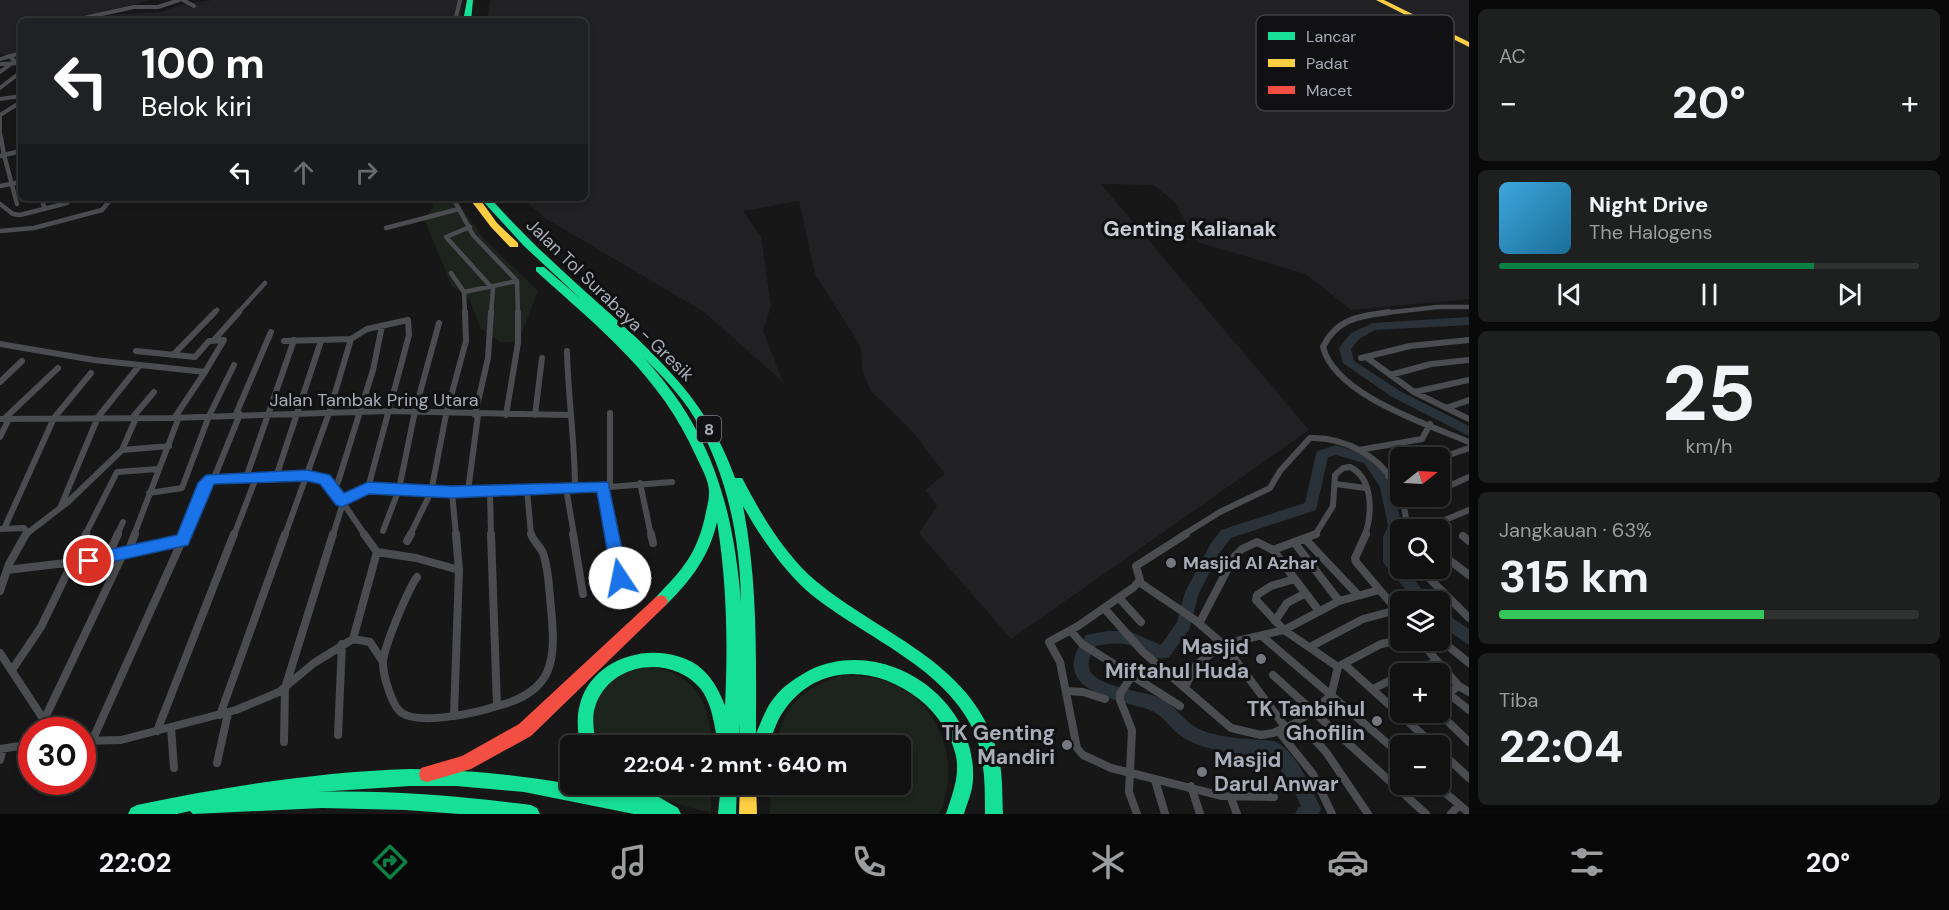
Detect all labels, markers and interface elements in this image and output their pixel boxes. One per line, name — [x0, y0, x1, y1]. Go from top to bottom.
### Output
legend — [1256, 15, 1454, 111]
text: Lancar — [1306, 26, 1356, 47]
text: 100 m — [141, 36, 265, 91]
icon: left — [42, 42, 120, 120]
text: AC — [1499, 43, 1526, 69]
text: Padat — [1306, 53, 1348, 74]
text: 20° — [1672, 73, 1746, 132]
text: Macet — [1306, 80, 1352, 101]
text: − — [1499, 81, 1517, 124]
text: + — [1901, 81, 1919, 124]
text: Belok kiri — [141, 89, 252, 124]
icon: left — [224, 156, 257, 189]
icon: ahead — [287, 156, 320, 189]
icon: right — [350, 156, 383, 189]
text: Night Drive — [1589, 190, 1708, 219]
street label: Jalan Tol Surabaya - Gresik — [521, 213, 699, 387]
district label: Genting Kalianak — [1103, 215, 1277, 243]
text: The Halogens — [1589, 219, 1712, 245]
icon: previous — [1553, 278, 1586, 311]
icon: pause — [1693, 278, 1726, 311]
icon: next — [1833, 278, 1866, 311]
text: 25 — [1662, 343, 1756, 444]
street label: Jalan Tambak Pring Utara — [270, 388, 478, 412]
road number: 8 — [697, 416, 721, 442]
text: km/h — [1685, 433, 1733, 459]
north arrow — [1390, 447, 1450, 507]
map controls — [1390, 447, 1450, 795]
text: Jangkauan · 63% — [1499, 517, 1652, 543]
button: search — [1390, 519, 1450, 579]
pin — [63, 535, 114, 586]
icon: arrive — [72, 544, 105, 577]
position arrow — [588, 546, 652, 610]
text: 315 km — [1499, 547, 1649, 606]
place label: Masjid Al Azhar — [1183, 551, 1317, 575]
marker: Masjid Al Azhar — [1164, 556, 1178, 570]
button: layers — [1390, 591, 1450, 651]
place label: Masjid Miftahul Huda — [1105, 633, 1249, 685]
marker: Masjid Miftahul Huda — [1254, 652, 1268, 666]
button: + — [1390, 663, 1450, 723]
text: Tiba — [1499, 687, 1538, 713]
place label: TK Tanbihul Ghofilin — [1247, 695, 1365, 747]
marker: TK Tanbihul Ghofilin — [1370, 714, 1384, 728]
speed limit sign: 30 — [18, 717, 96, 795]
text: 22:04 — [1499, 717, 1623, 776]
place label: TK Genting Mandiri — [942, 719, 1055, 771]
button: − — [1390, 735, 1450, 795]
marker: TK Genting Mandiri — [1060, 738, 1074, 752]
place label: Masjid Darul Anwar — [1214, 746, 1339, 798]
text: 22:04 · 2 mnt · 640 m — [624, 750, 847, 779]
marker: Masjid Darul Anwar — [1195, 765, 1209, 779]
icon: directions — [369, 841, 411, 883]
icon: music — [608, 841, 650, 883]
icon: phone — [848, 841, 890, 883]
icon: climate — [1087, 841, 1129, 883]
icon: car — [1327, 841, 1369, 883]
icon: filters — [1566, 841, 1608, 883]
text: 22:02 — [99, 845, 171, 880]
text: 20° — [1806, 845, 1850, 880]

